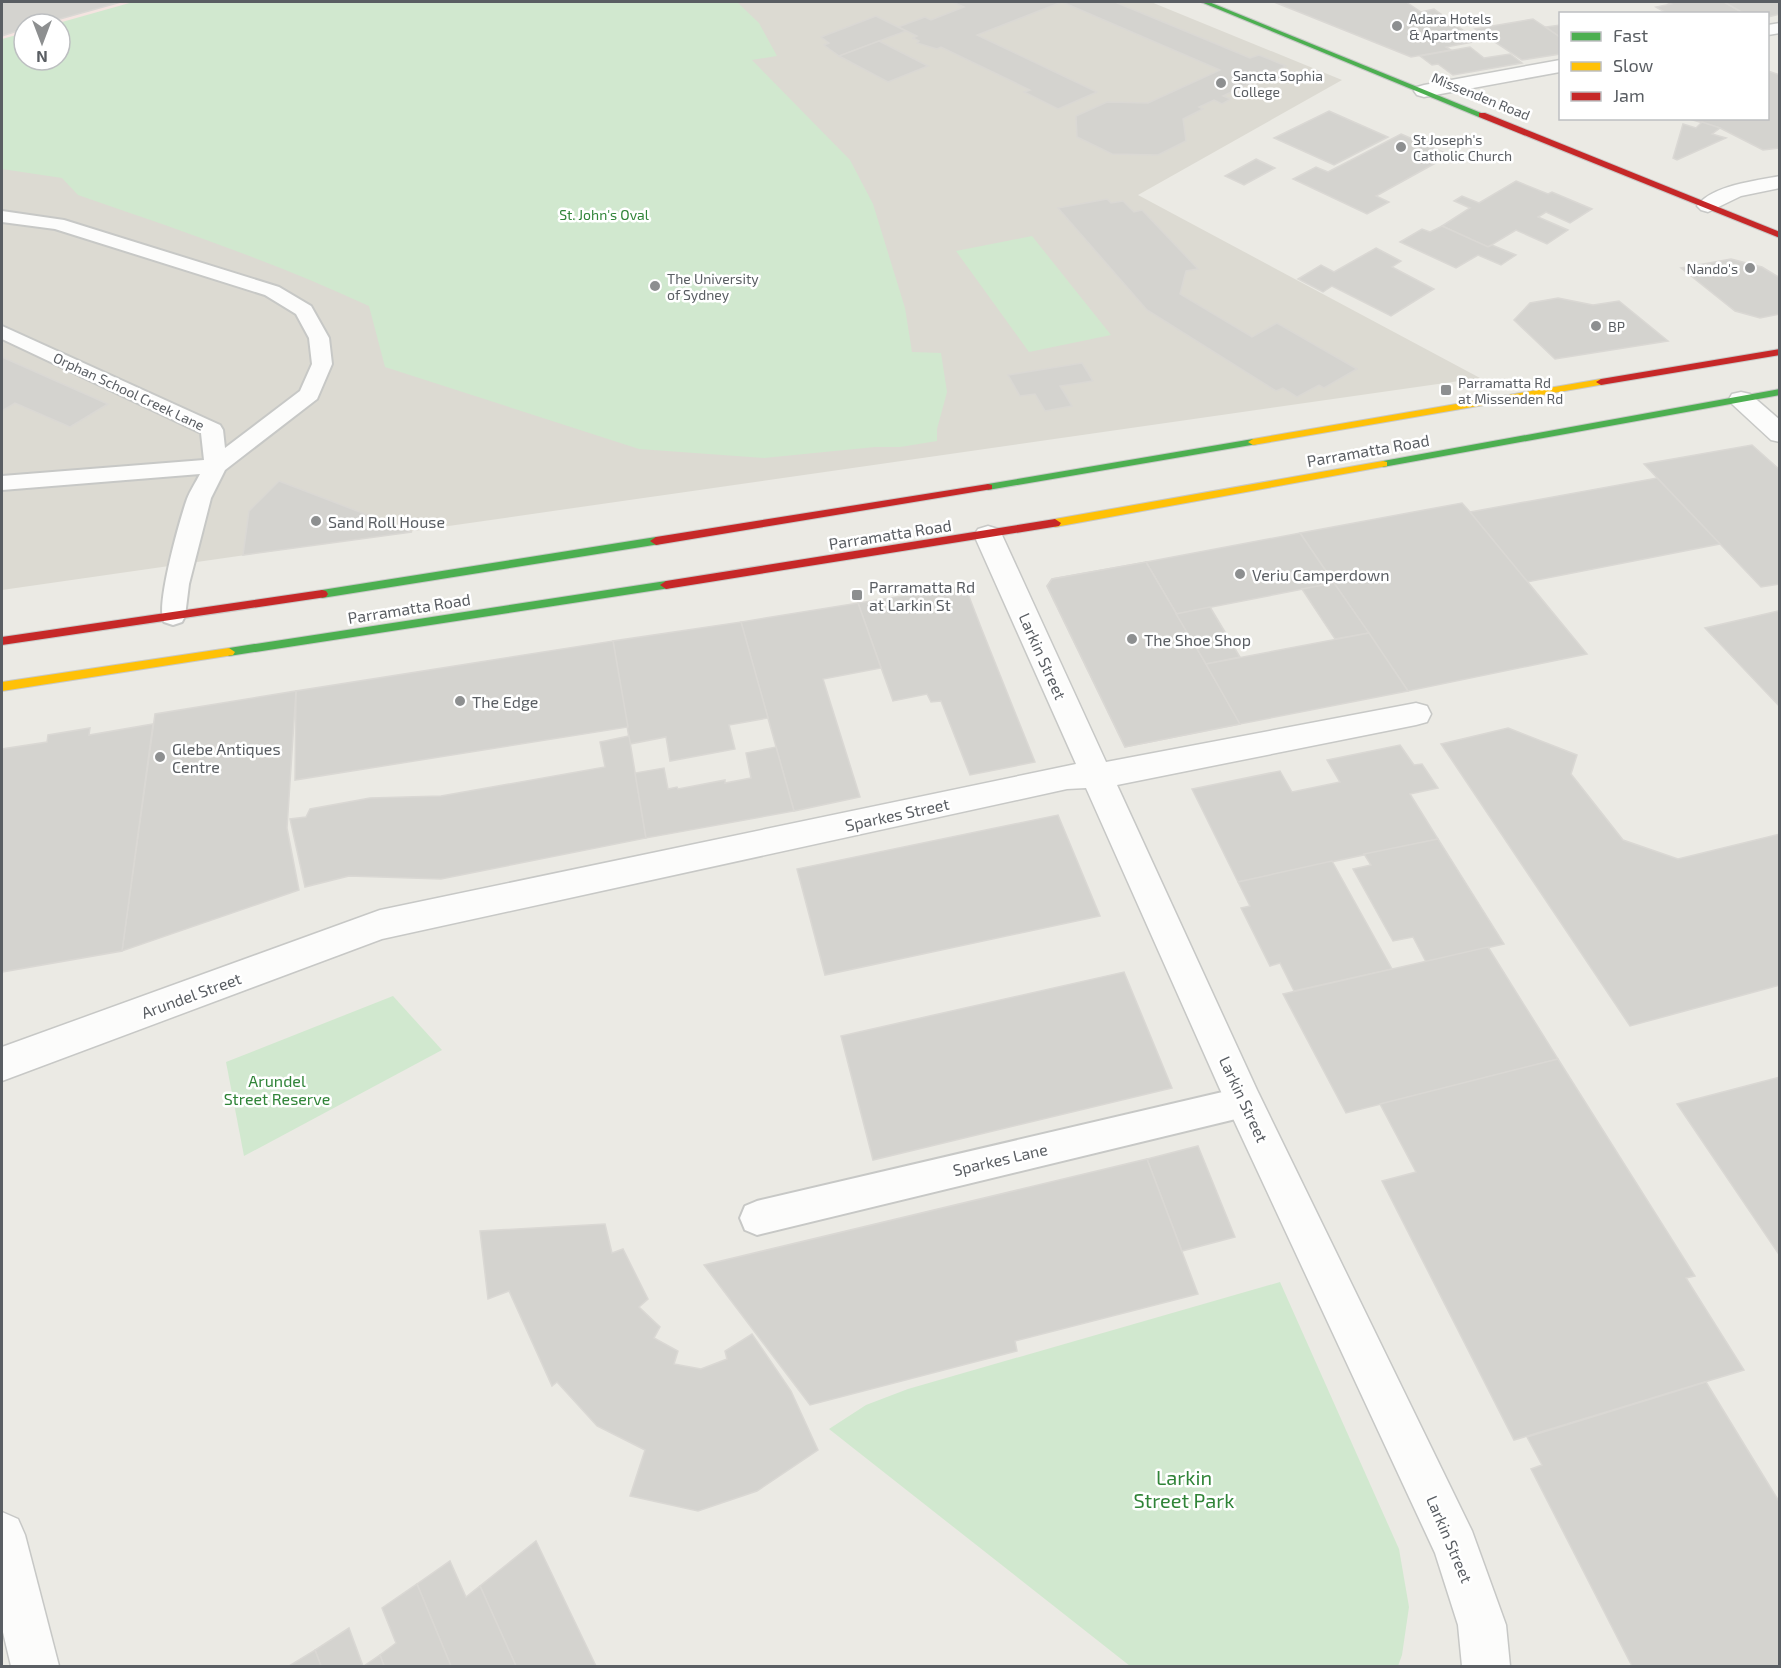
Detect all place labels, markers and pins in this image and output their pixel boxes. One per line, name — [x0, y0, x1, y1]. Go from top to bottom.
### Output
place label: Adara Hotels & Apartments — [1409, 10, 1498, 43]
marker: Adara Hotels & Apartments — [1390, 19, 1404, 33]
place label: Sancta Sophia College — [1233, 67, 1323, 100]
marker: Sancta Sophia College — [1214, 76, 1228, 90]
place label: St Joseph's Catholic Church — [1413, 131, 1512, 164]
marker: St Joseph's Catholic Church — [1394, 140, 1408, 154]
place label: Nando's — [1687, 260, 1738, 277]
marker: Nando's — [1743, 261, 1757, 275]
place label: The University of Sydney — [667, 270, 759, 303]
marker: The University of Sydney — [648, 279, 662, 293]
place label: BP — [1608, 318, 1625, 335]
marker: BP — [1589, 319, 1603, 333]
place label: Parramatta Rd at Missenden Rd — [1458, 374, 1563, 407]
marker: Parramatta Rd at Missenden Rd — [1439, 383, 1453, 397]
place label: Sand Roll House — [328, 512, 445, 531]
marker: Sand Roll House — [309, 514, 323, 528]
place label: Veriu Camperdown — [1252, 565, 1390, 584]
marker: Veriu Camperdown — [1233, 567, 1247, 581]
place label: Parramatta Rd at Larkin St — [869, 577, 975, 614]
marker: Parramatta Rd at Larkin St — [850, 588, 864, 602]
place label: The Shoe Shop — [1144, 630, 1251, 649]
marker: The Shoe Shop — [1125, 632, 1139, 646]
place label: The Edge — [472, 692, 538, 711]
marker: The Edge — [453, 694, 467, 708]
place label: Glebe Antiques Centre — [172, 739, 281, 776]
marker: Glebe Antiques Centre — [153, 750, 167, 764]

